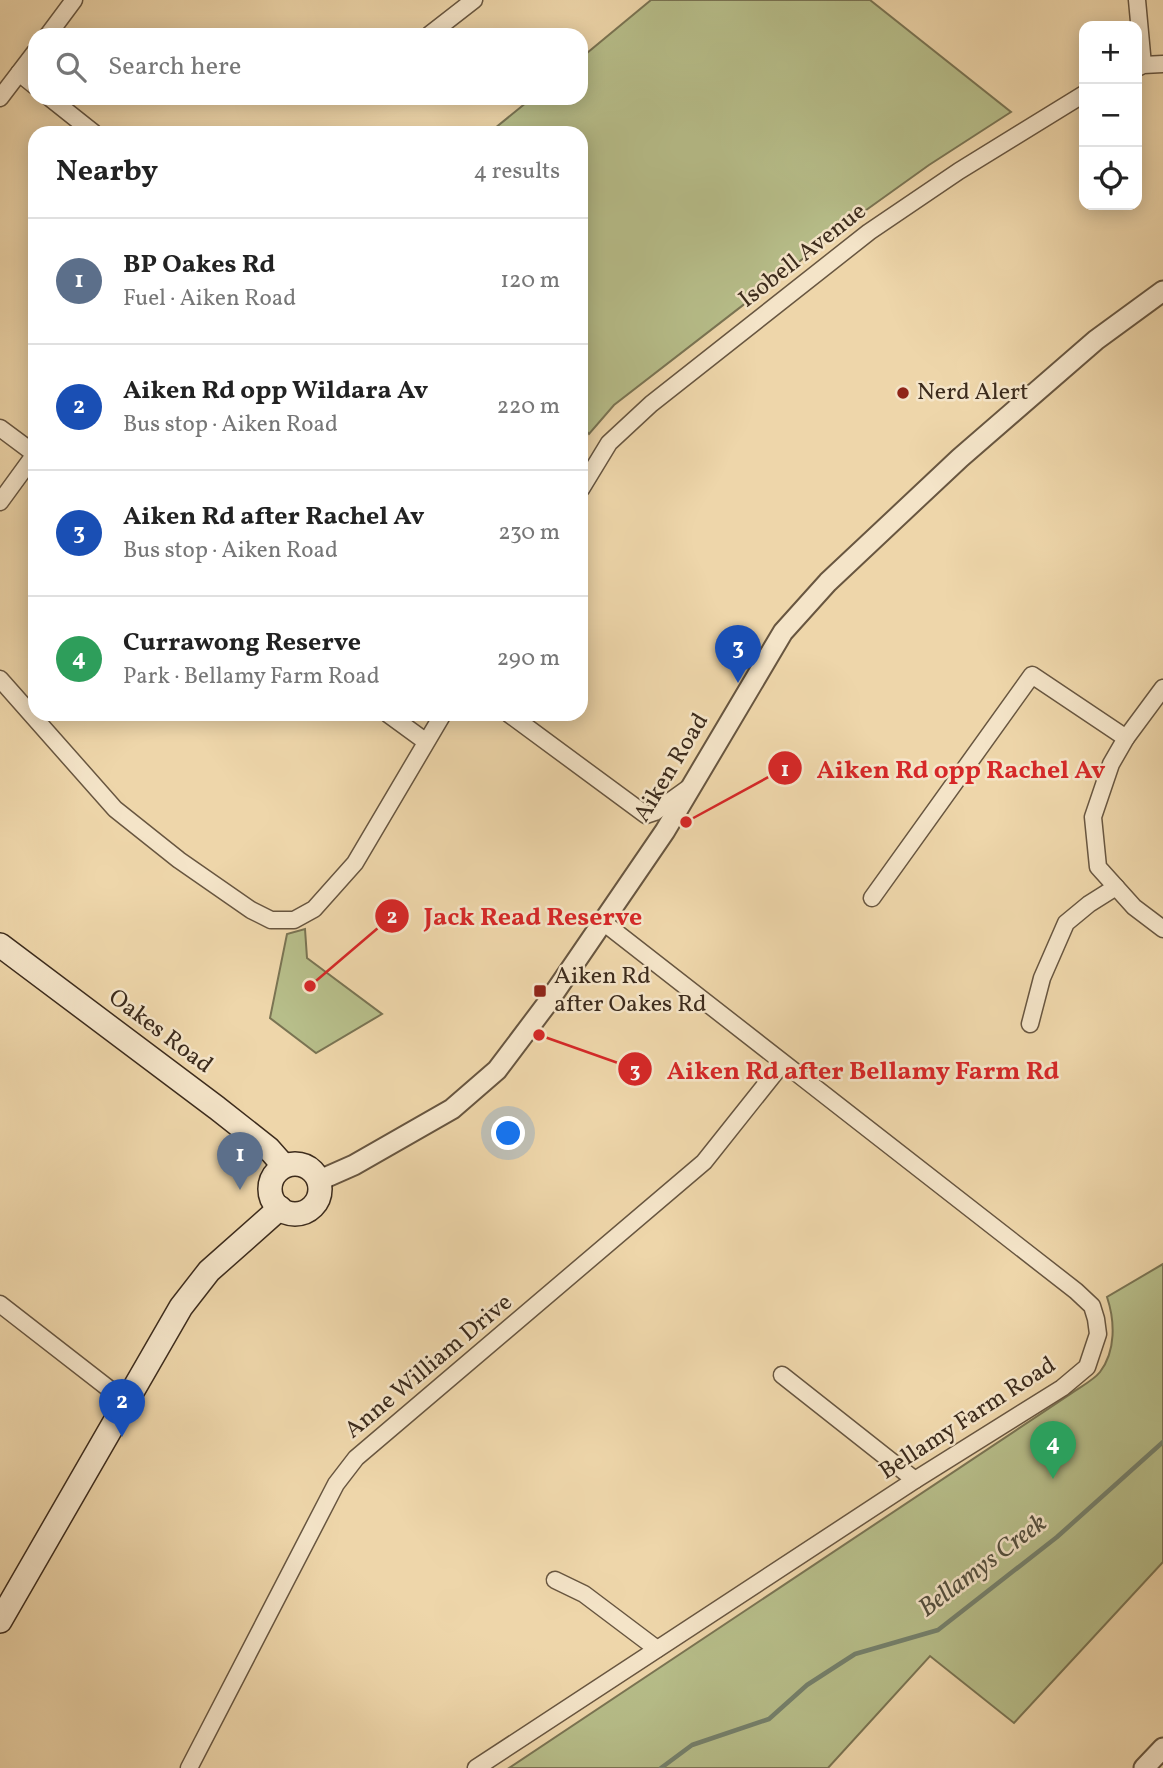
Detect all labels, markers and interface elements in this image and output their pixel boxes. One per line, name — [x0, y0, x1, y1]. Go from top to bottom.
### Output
map controls — [1079, 21, 1142, 210]
button: + — [1079, 21, 1142, 84]
search box — [28, 28, 588, 105]
icon: search — [52, 48, 90, 86]
text: Search here — [108, 49, 241, 85]
button: − — [1079, 84, 1142, 147]
button: locate — [1079, 147, 1142, 210]
text: Nearby — [56, 151, 158, 193]
text: 4 results — [474, 156, 560, 188]
street label: Isobell Avenue — [732, 195, 874, 317]
text: BP Oakes Rd — [123, 247, 275, 283]
text: 1 — [74, 265, 84, 297]
text: 120 m — [500, 265, 560, 297]
text: Fuel · Aiken Road — [123, 283, 296, 315]
text: Aiken Rd opp Wildara Av — [123, 373, 428, 409]
place label: Nerd Alert — [917, 376, 1029, 410]
marker: Nerd Alert — [895, 385, 911, 401]
text: 2 — [73, 391, 85, 423]
text: 220 m — [497, 391, 560, 423]
text: Bus stop · Aiken Road — [123, 409, 338, 441]
text: Aiken Rd after Rachel Av — [123, 499, 425, 535]
text: 3 — [73, 517, 85, 549]
text: 230 m — [498, 517, 560, 549]
text: Bus stop · Aiken Road — [123, 535, 338, 567]
text: Currawong Reserve — [123, 625, 361, 661]
pin: 3 — [715, 625, 761, 683]
text: 4 — [72, 643, 86, 675]
text: 290 m — [497, 643, 560, 675]
text: Park · Bellamy Farm Road — [123, 661, 380, 693]
street label: Aiken Road — [626, 707, 718, 829]
callout: Aiken Rd opp Rachel Av — [768, 745, 1120, 792]
text: Aiken Rd opp Rachel Av — [816, 753, 1106, 789]
text: 1 — [781, 756, 789, 785]
callout: Jack Read Reserve — [375, 892, 657, 939]
text: Jack Read Reserve — [423, 900, 642, 936]
text: 2 — [387, 903, 397, 932]
place label: Aiken Rd after Oakes Rd — [554, 960, 707, 1022]
street label: Oakes Road — [101, 981, 219, 1083]
marker: Aiken Rd after Oakes Rd — [532, 983, 548, 999]
callout: Aiken Rd after Bellamy Farm Rd — [618, 1046, 1073, 1093]
text: Aiken Rd after Bellamy Farm Rd — [667, 1054, 1059, 1090]
text: 3 — [630, 1057, 640, 1086]
your location — [491, 1116, 525, 1150]
pin: 1 — [217, 1132, 263, 1190]
street label: Anne William Drive — [338, 1287, 520, 1447]
street label: Bellamy Farm Road — [873, 1349, 1063, 1489]
pin: 2 — [99, 1379, 145, 1437]
pin: 4 — [1030, 1421, 1076, 1479]
water label: Bellamys Creek — [911, 1506, 1055, 1626]

